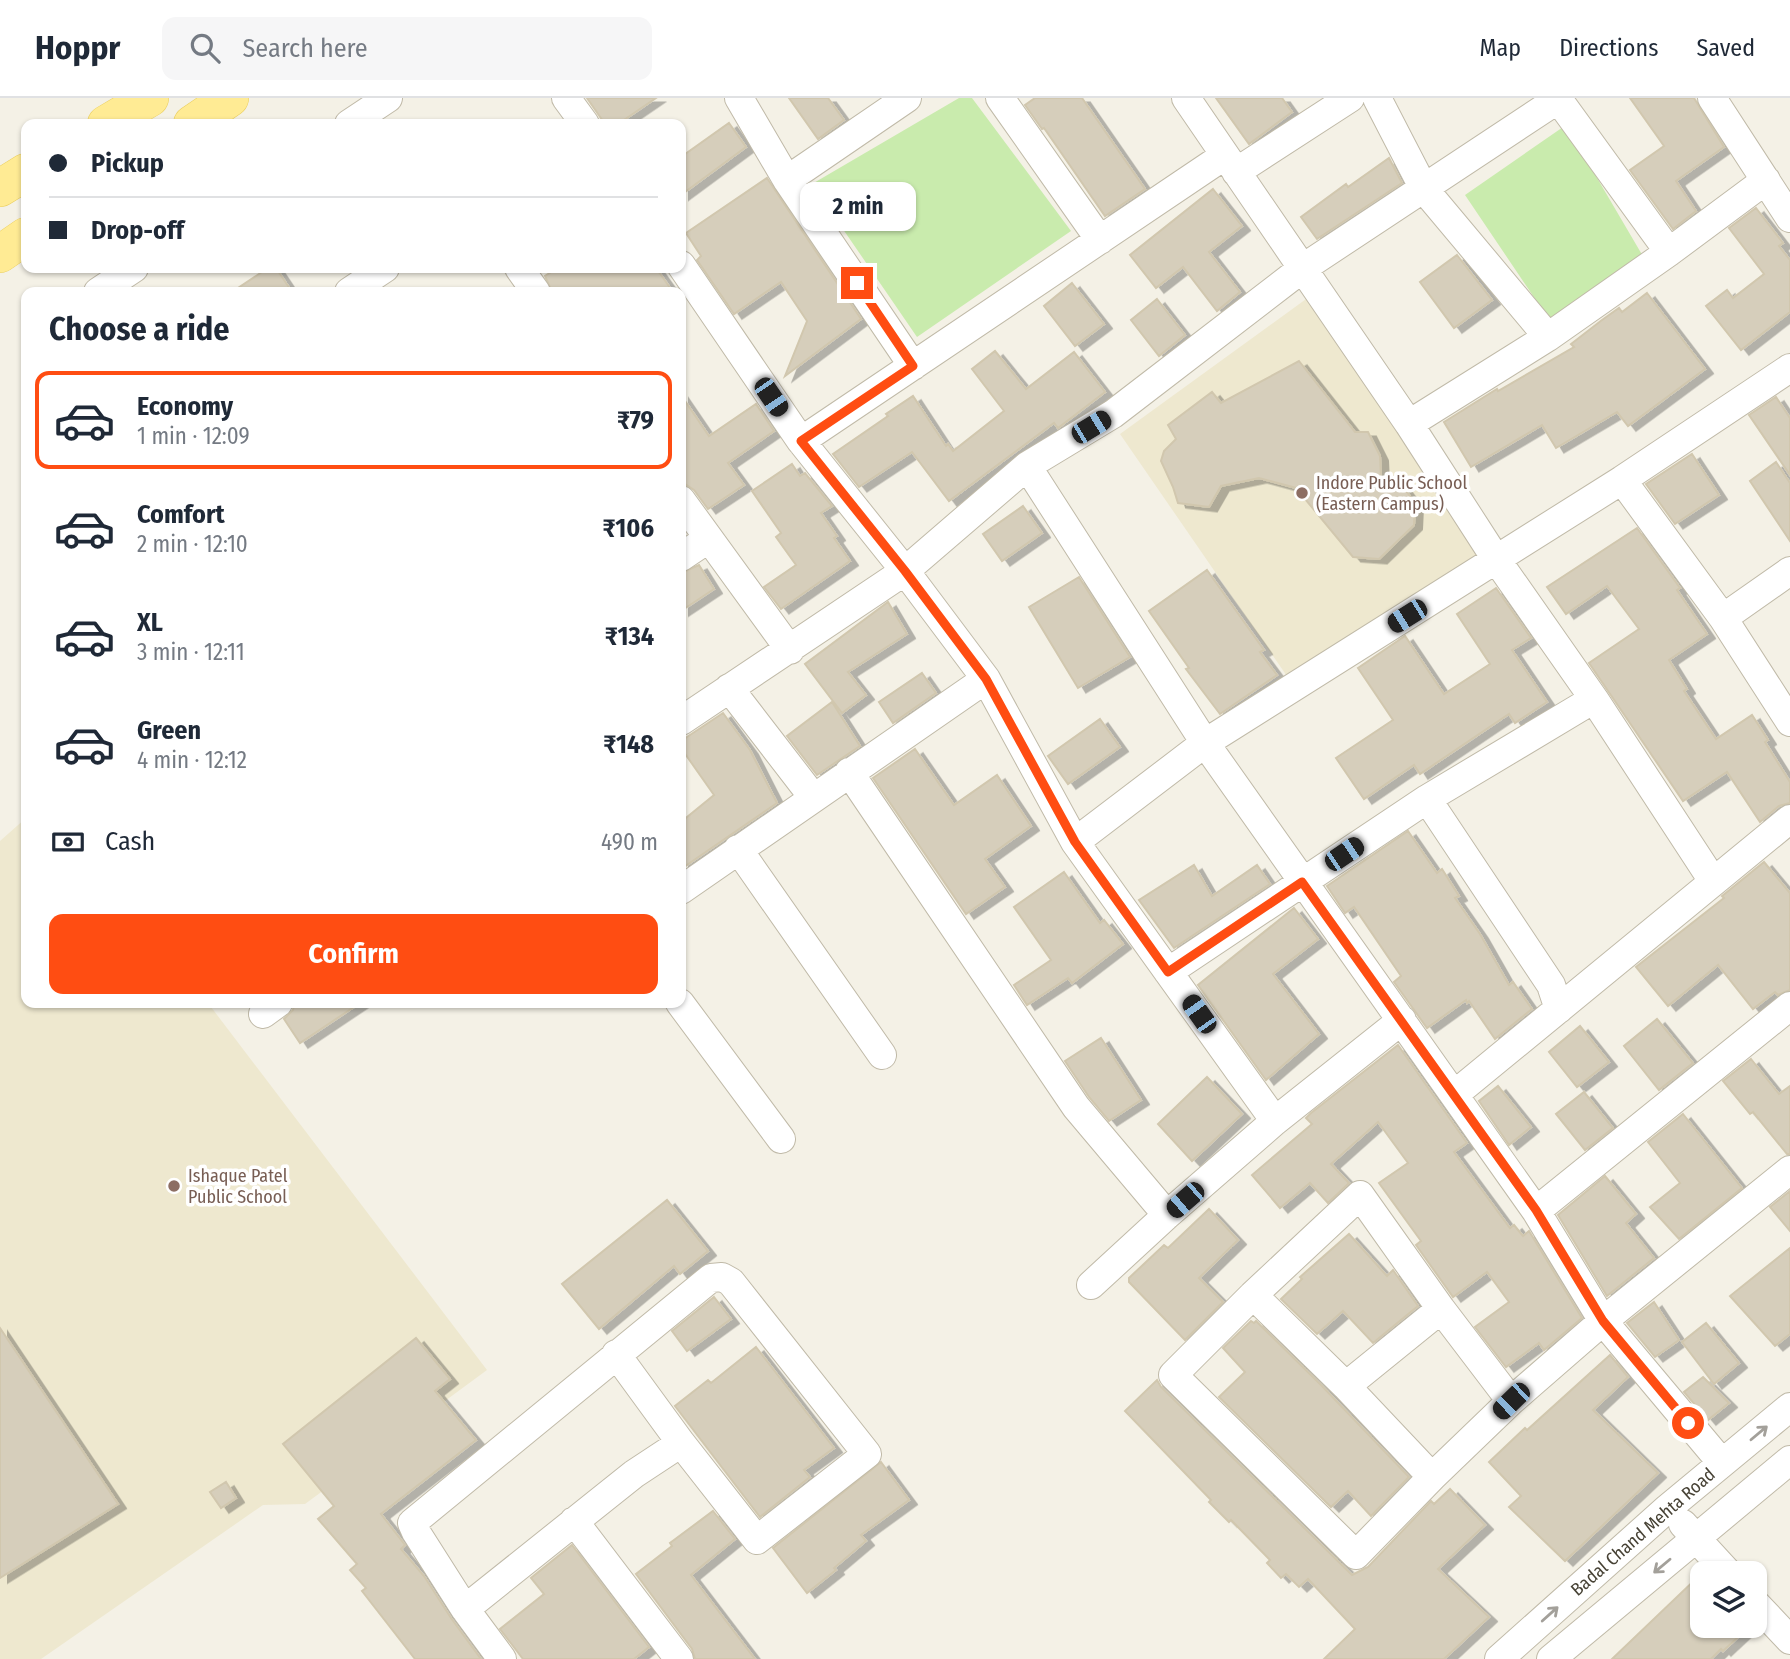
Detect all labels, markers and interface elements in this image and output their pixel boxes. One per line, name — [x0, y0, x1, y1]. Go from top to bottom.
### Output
search box — [162, 17, 652, 80]
text: Hoppr — [35, 28, 120, 68]
icon: search — [186, 29, 224, 67]
text: Search here — [242, 33, 368, 64]
text: Map — [1480, 34, 1521, 62]
text: Directions — [1559, 34, 1658, 62]
text: Saved — [1696, 34, 1755, 62]
text: Pickup — [91, 148, 164, 179]
callout: 2 min — [799, 181, 915, 230]
text: 2 min — [833, 192, 884, 220]
text: Drop-off — [91, 215, 184, 246]
route end — [841, 267, 873, 299]
text: Choose a ride — [49, 310, 230, 348]
car — [751, 374, 792, 420]
icon: car — [53, 389, 116, 452]
text: Economy — [137, 391, 233, 422]
text: ₹79 — [617, 405, 654, 436]
car — [1068, 407, 1115, 447]
text: 1 min · 12:09 — [137, 422, 250, 450]
place label: Indore Public School (Eastern Campus) — [1316, 472, 1467, 515]
marker: Indore Public School (Eastern Campus) — [1294, 485, 1310, 501]
icon: car — [53, 497, 116, 560]
text: Comfort — [137, 499, 225, 530]
text: ₹106 — [602, 513, 654, 544]
text: 2 min · 12:10 — [137, 530, 248, 558]
car — [1384, 596, 1431, 636]
icon: car — [53, 605, 116, 668]
text: XL — [137, 607, 163, 638]
text: ₹134 — [605, 621, 654, 652]
text: 3 min · 12:11 — [137, 638, 245, 666]
icon: car — [53, 713, 116, 776]
text: Green — [137, 715, 201, 746]
text: ₹148 — [603, 729, 654, 760]
text: 4 min · 12:12 — [137, 746, 247, 774]
icon: cash — [49, 823, 87, 861]
text: Cash — [105, 826, 155, 857]
text: 490 m — [601, 828, 658, 856]
car — [1321, 834, 1368, 874]
button: Confirm — [49, 914, 658, 994]
car — [1179, 991, 1220, 1037]
place label: Ishaque Patel Public School — [188, 1165, 288, 1208]
marker: Ishaque Patel Public School — [166, 1178, 182, 1194]
car — [1163, 1178, 1208, 1222]
car — [1489, 1379, 1534, 1423]
route start — [1672, 1407, 1704, 1439]
one-way arrow — [1750, 1425, 1768, 1441]
street label: Badal Chand Mehta Road — [1566, 1463, 1720, 1601]
one-way arrow — [1653, 1558, 1671, 1574]
map controls — [1690, 1561, 1767, 1638]
button: layers — [1690, 1561, 1767, 1638]
one-way arrow — [1541, 1605, 1558, 1622]

